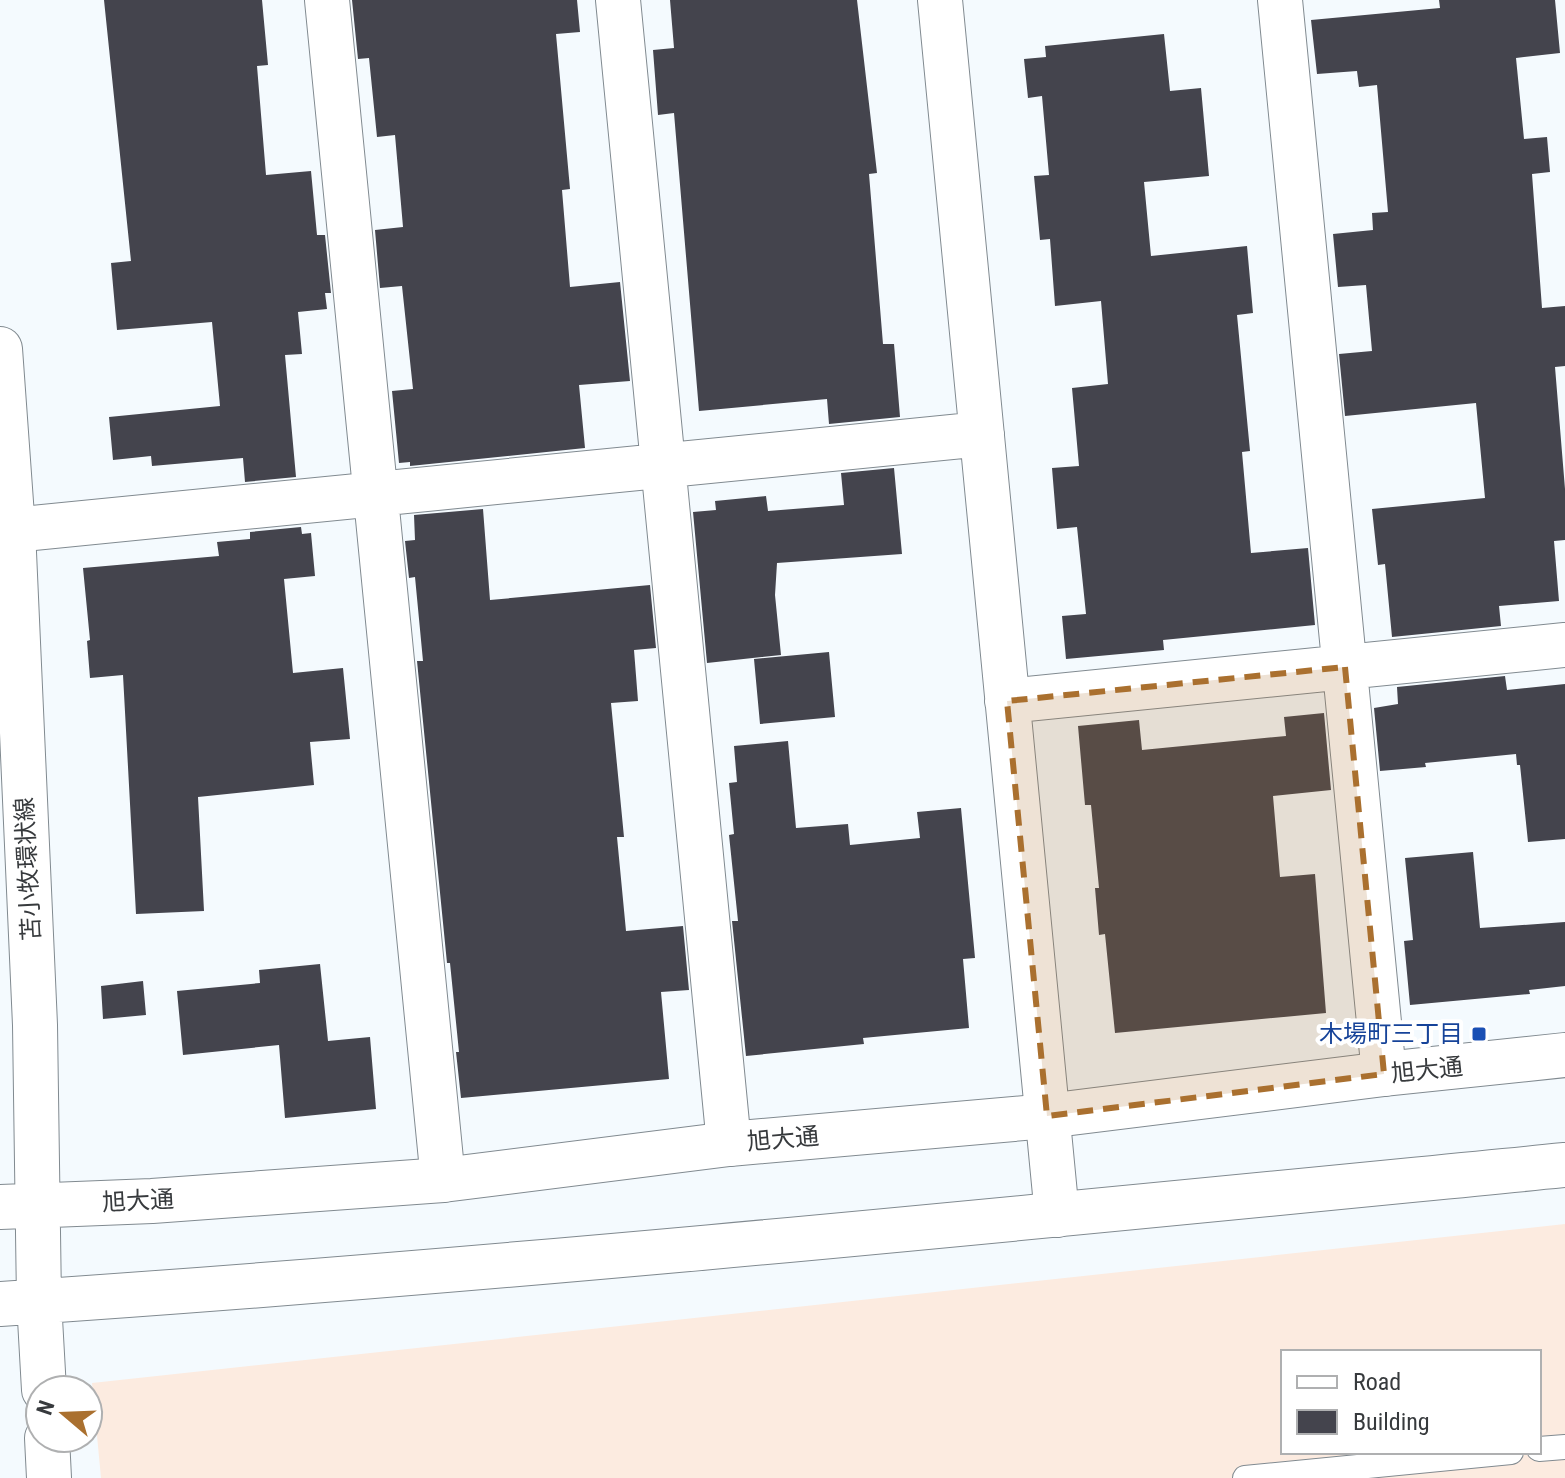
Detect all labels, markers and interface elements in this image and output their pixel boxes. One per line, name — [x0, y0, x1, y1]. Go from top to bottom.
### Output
street label: 苫小牧環状線 — [10, 796, 46, 942]
place label: 木場町三丁目 — [1319, 1020, 1463, 1048]
marker: 木場町三丁目 — [1470, 1025, 1488, 1043]
street label: 旭大通 — [1390, 1052, 1464, 1088]
street label: 旭大通 — [746, 1122, 820, 1156]
street label: 旭大通 — [101, 1185, 175, 1217]
legend — [1281, 1350, 1541, 1454]
text: Road — [1353, 1368, 1401, 1396]
north arrow — [24, 1374, 104, 1454]
text: N — [32, 1397, 60, 1418]
text: Building — [1353, 1408, 1430, 1436]

